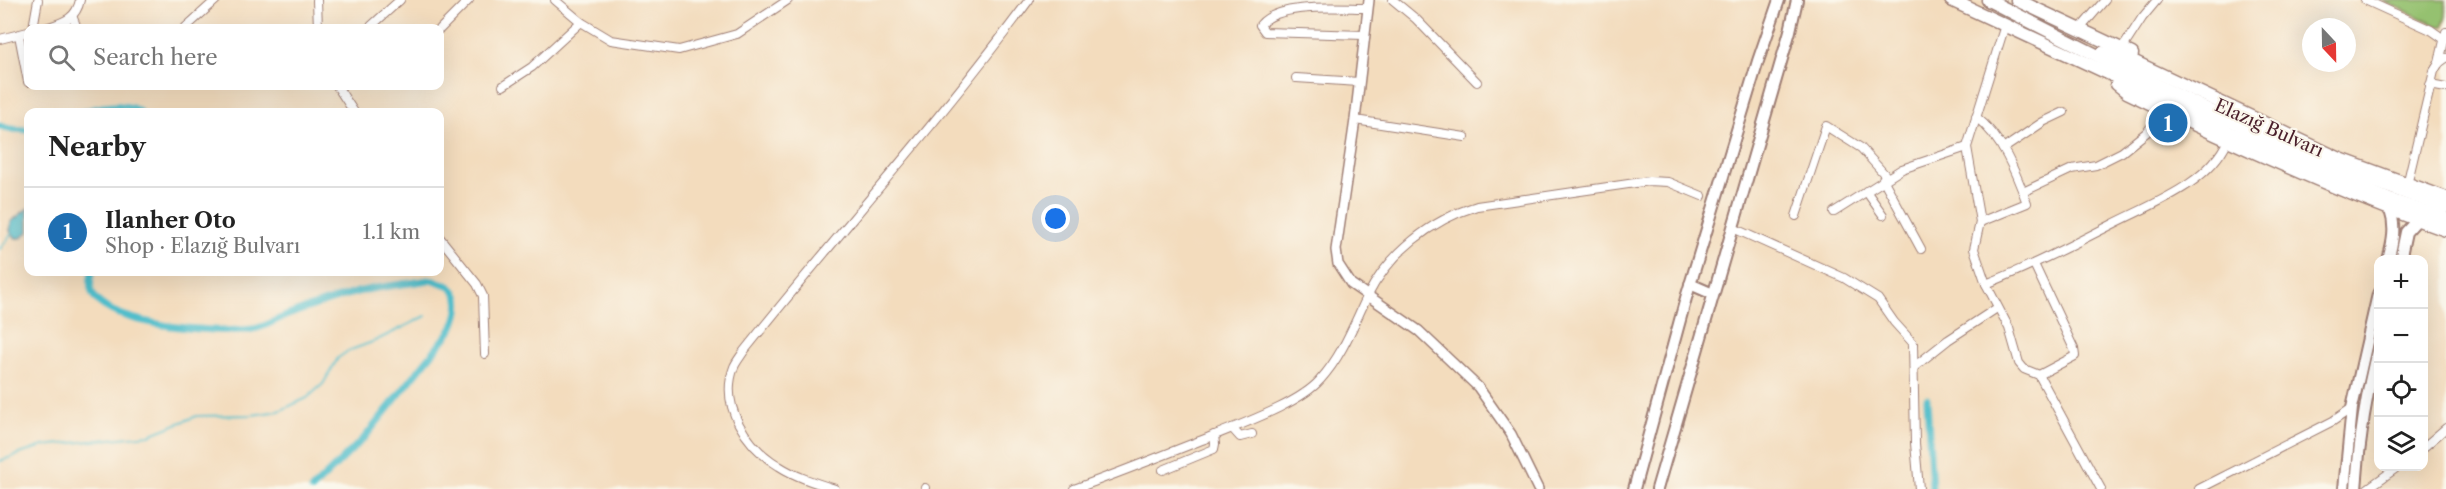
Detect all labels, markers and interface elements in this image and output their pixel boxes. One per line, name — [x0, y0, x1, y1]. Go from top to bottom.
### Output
north arrow — [2302, 18, 2356, 72]
search box — [24, 24, 444, 90]
icon: search — [45, 41, 78, 74]
text: Search here — [93, 44, 218, 71]
street label: Elazığ Bulvarı — [2211, 94, 2327, 162]
pin: 1 — [2148, 100, 2188, 146]
text: Nearby — [48, 131, 146, 163]
your location — [1041, 204, 1070, 233]
text: Ilanher Oto — [105, 207, 236, 234]
text: 1 — [63, 220, 72, 244]
text: 1.1 km — [362, 220, 420, 244]
text: Shop · Elazığ Bulvarı — [105, 234, 300, 258]
map controls — [2374, 255, 2428, 471]
button: + — [2374, 255, 2428, 309]
button: − — [2374, 309, 2428, 363]
button: locate — [2374, 363, 2428, 417]
button: layers — [2374, 417, 2428, 471]

